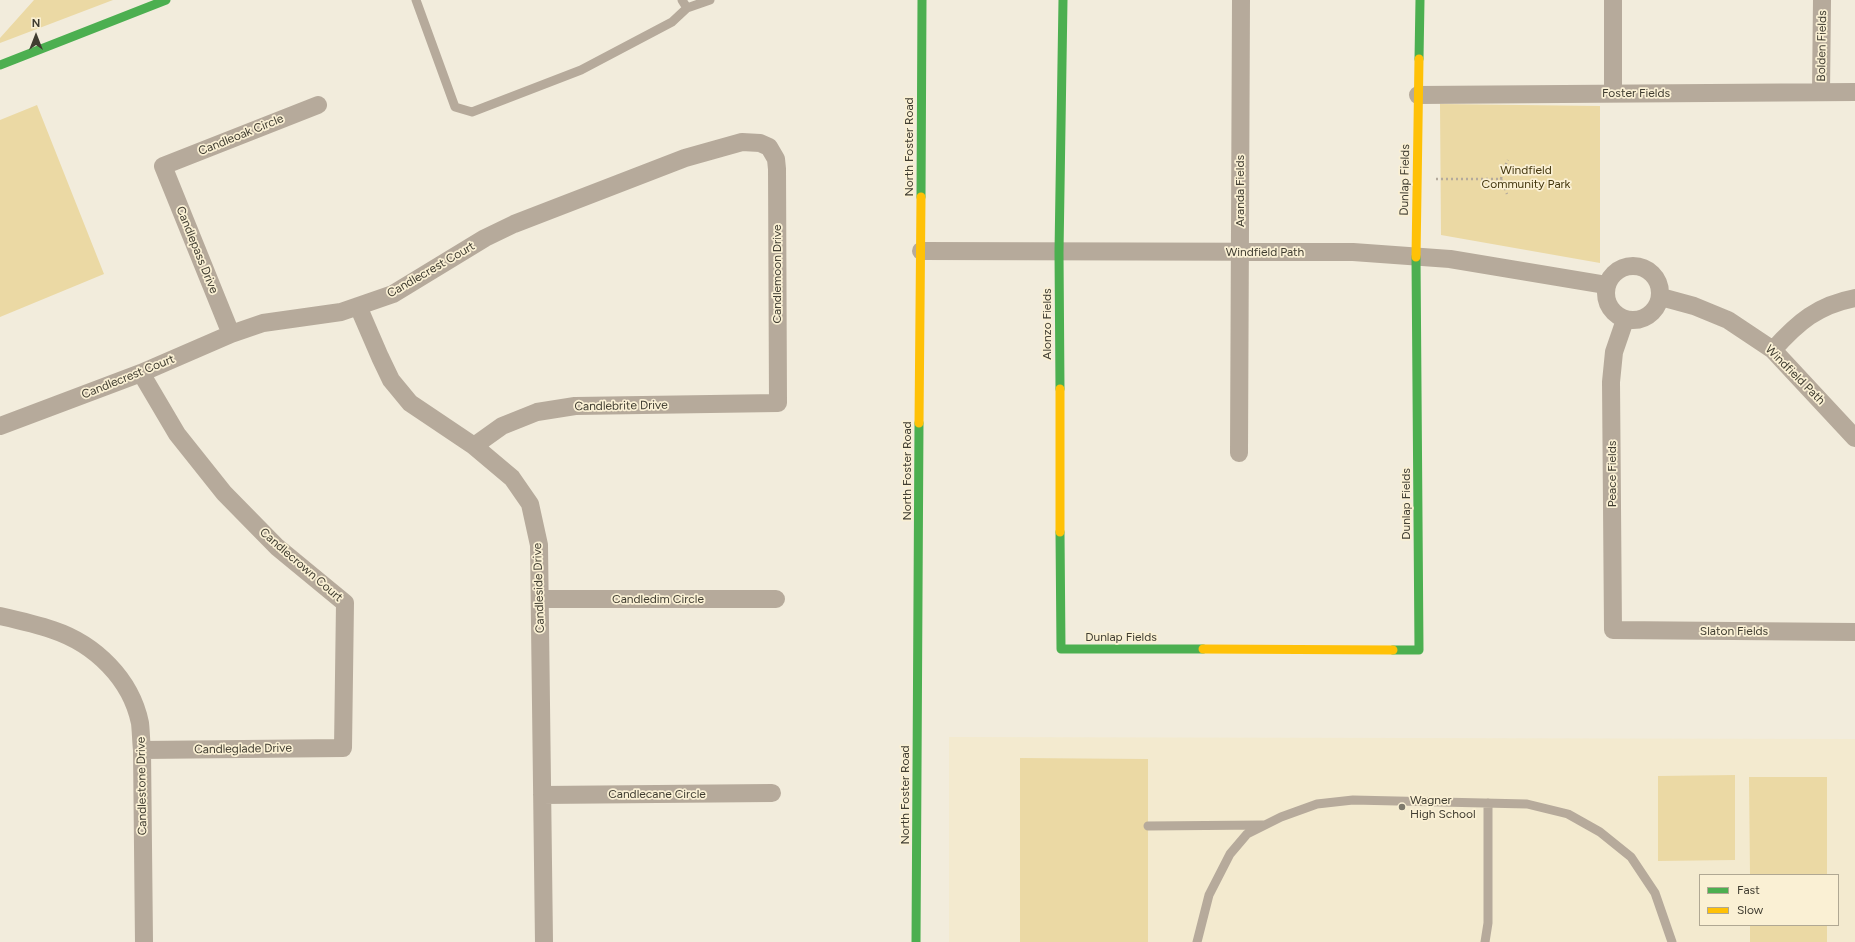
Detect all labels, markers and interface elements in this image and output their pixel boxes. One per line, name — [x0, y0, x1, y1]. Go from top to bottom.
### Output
street label: Bolden Fields — [1814, 10, 1830, 82]
north arrow — [16, 16, 56, 56]
text: N — [32, 17, 40, 30]
street label: Foster Fields — [1602, 86, 1670, 100]
street label: North Foster Road — [902, 97, 916, 197]
street label: Candleoak Circle — [196, 111, 286, 159]
street label: Dunlap Fields — [1397, 144, 1413, 216]
street label: Aranda Fields — [1233, 155, 1247, 227]
park label: Windfield Community Park — [1482, 163, 1570, 191]
street label: Candlepass Drive — [173, 204, 221, 296]
street label: Candlemoon Drive — [770, 224, 784, 324]
street label: Candlecrest Court — [385, 239, 477, 301]
street label: Windfield Path — [1226, 245, 1304, 259]
street label: Alonzo Fields — [1040, 288, 1054, 360]
street label: Windfield Path — [1762, 342, 1828, 408]
street label: Candlecrest Court — [80, 352, 176, 402]
street label: Candlebrite Drive — [574, 398, 668, 414]
street label: North Foster Road — [900, 421, 914, 521]
street label: Peace Fields — [1605, 441, 1619, 507]
street label: Dunlap Fields — [1399, 468, 1413, 540]
street label: Candlecrown Court — [257, 525, 345, 605]
street label: Candleside Drive — [530, 543, 548, 633]
street label: Candledim Circle — [612, 592, 704, 606]
street label: Slaton Fields — [1700, 624, 1768, 638]
street label: Dunlap Fields — [1085, 630, 1157, 644]
street label: Candlestone Drive — [134, 737, 150, 835]
street label: Candleglade Drive — [194, 741, 292, 757]
street label: North Foster Road — [898, 745, 912, 845]
street label: Candlecane Circle — [608, 787, 706, 801]
place label: Wagner High School — [1410, 793, 1476, 821]
marker: Wagner High School — [1397, 802, 1407, 812]
legend — [1699, 874, 1839, 926]
text: Fast — [1737, 883, 1760, 897]
text: Slow — [1737, 903, 1763, 917]

